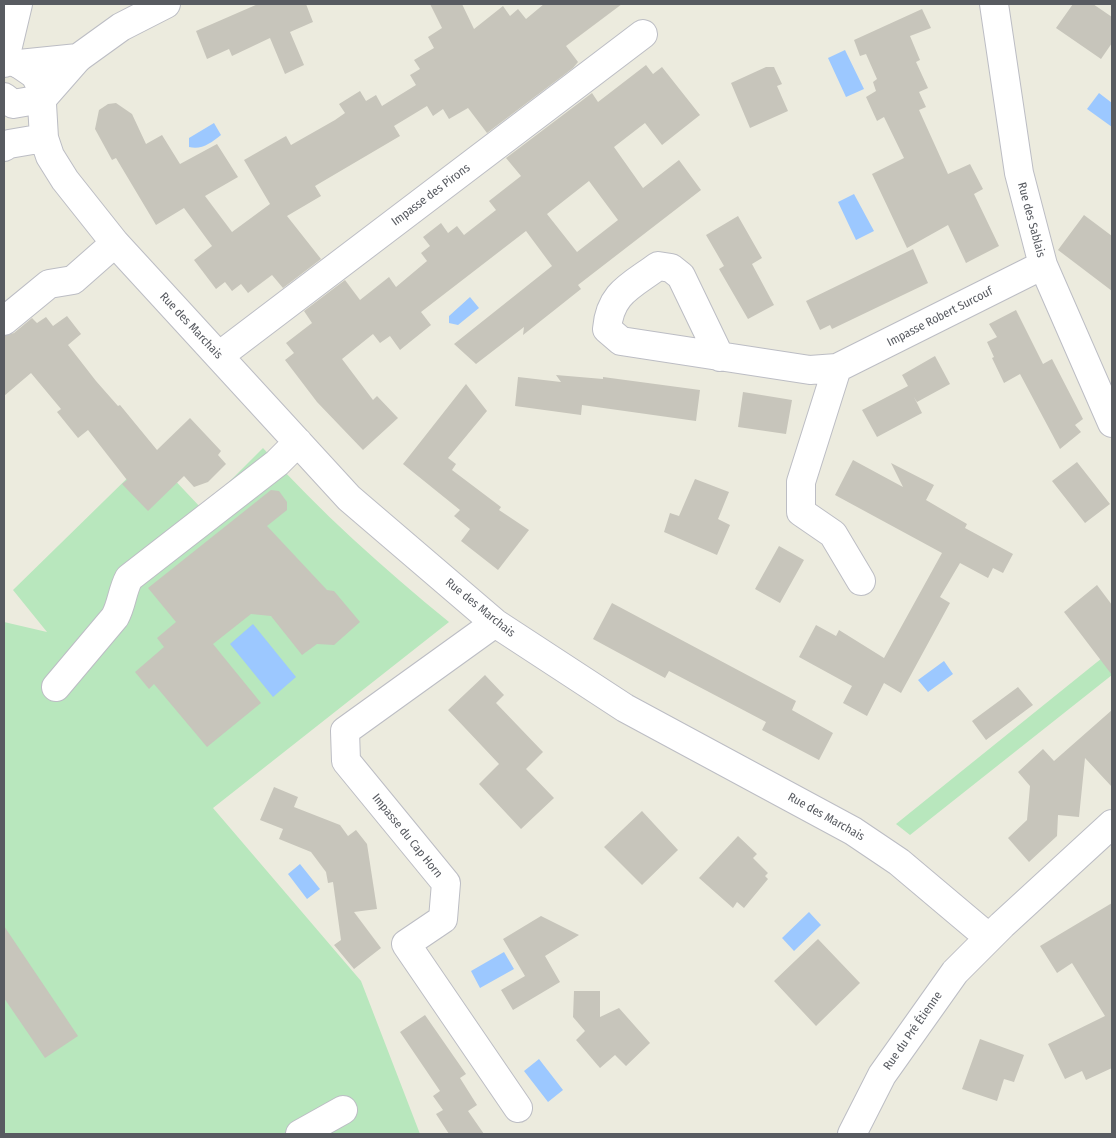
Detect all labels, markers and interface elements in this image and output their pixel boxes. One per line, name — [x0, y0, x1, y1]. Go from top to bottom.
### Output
street label: Impasse des Pirons — [389, 161, 473, 229]
street label: Rue des Sablais — [1014, 181, 1048, 259]
street label: Impasse Robert Surcouf — [885, 284, 995, 350]
street label: Rue des Marchais — [157, 290, 225, 362]
street label: Rue des Marchais — [442, 575, 518, 641]
street label: Rue des Marchais — [785, 790, 867, 844]
street label: Impasse du Cap Horn — [369, 791, 445, 881]
street label: Rue du Pré Étienne — [881, 989, 945, 1073]

